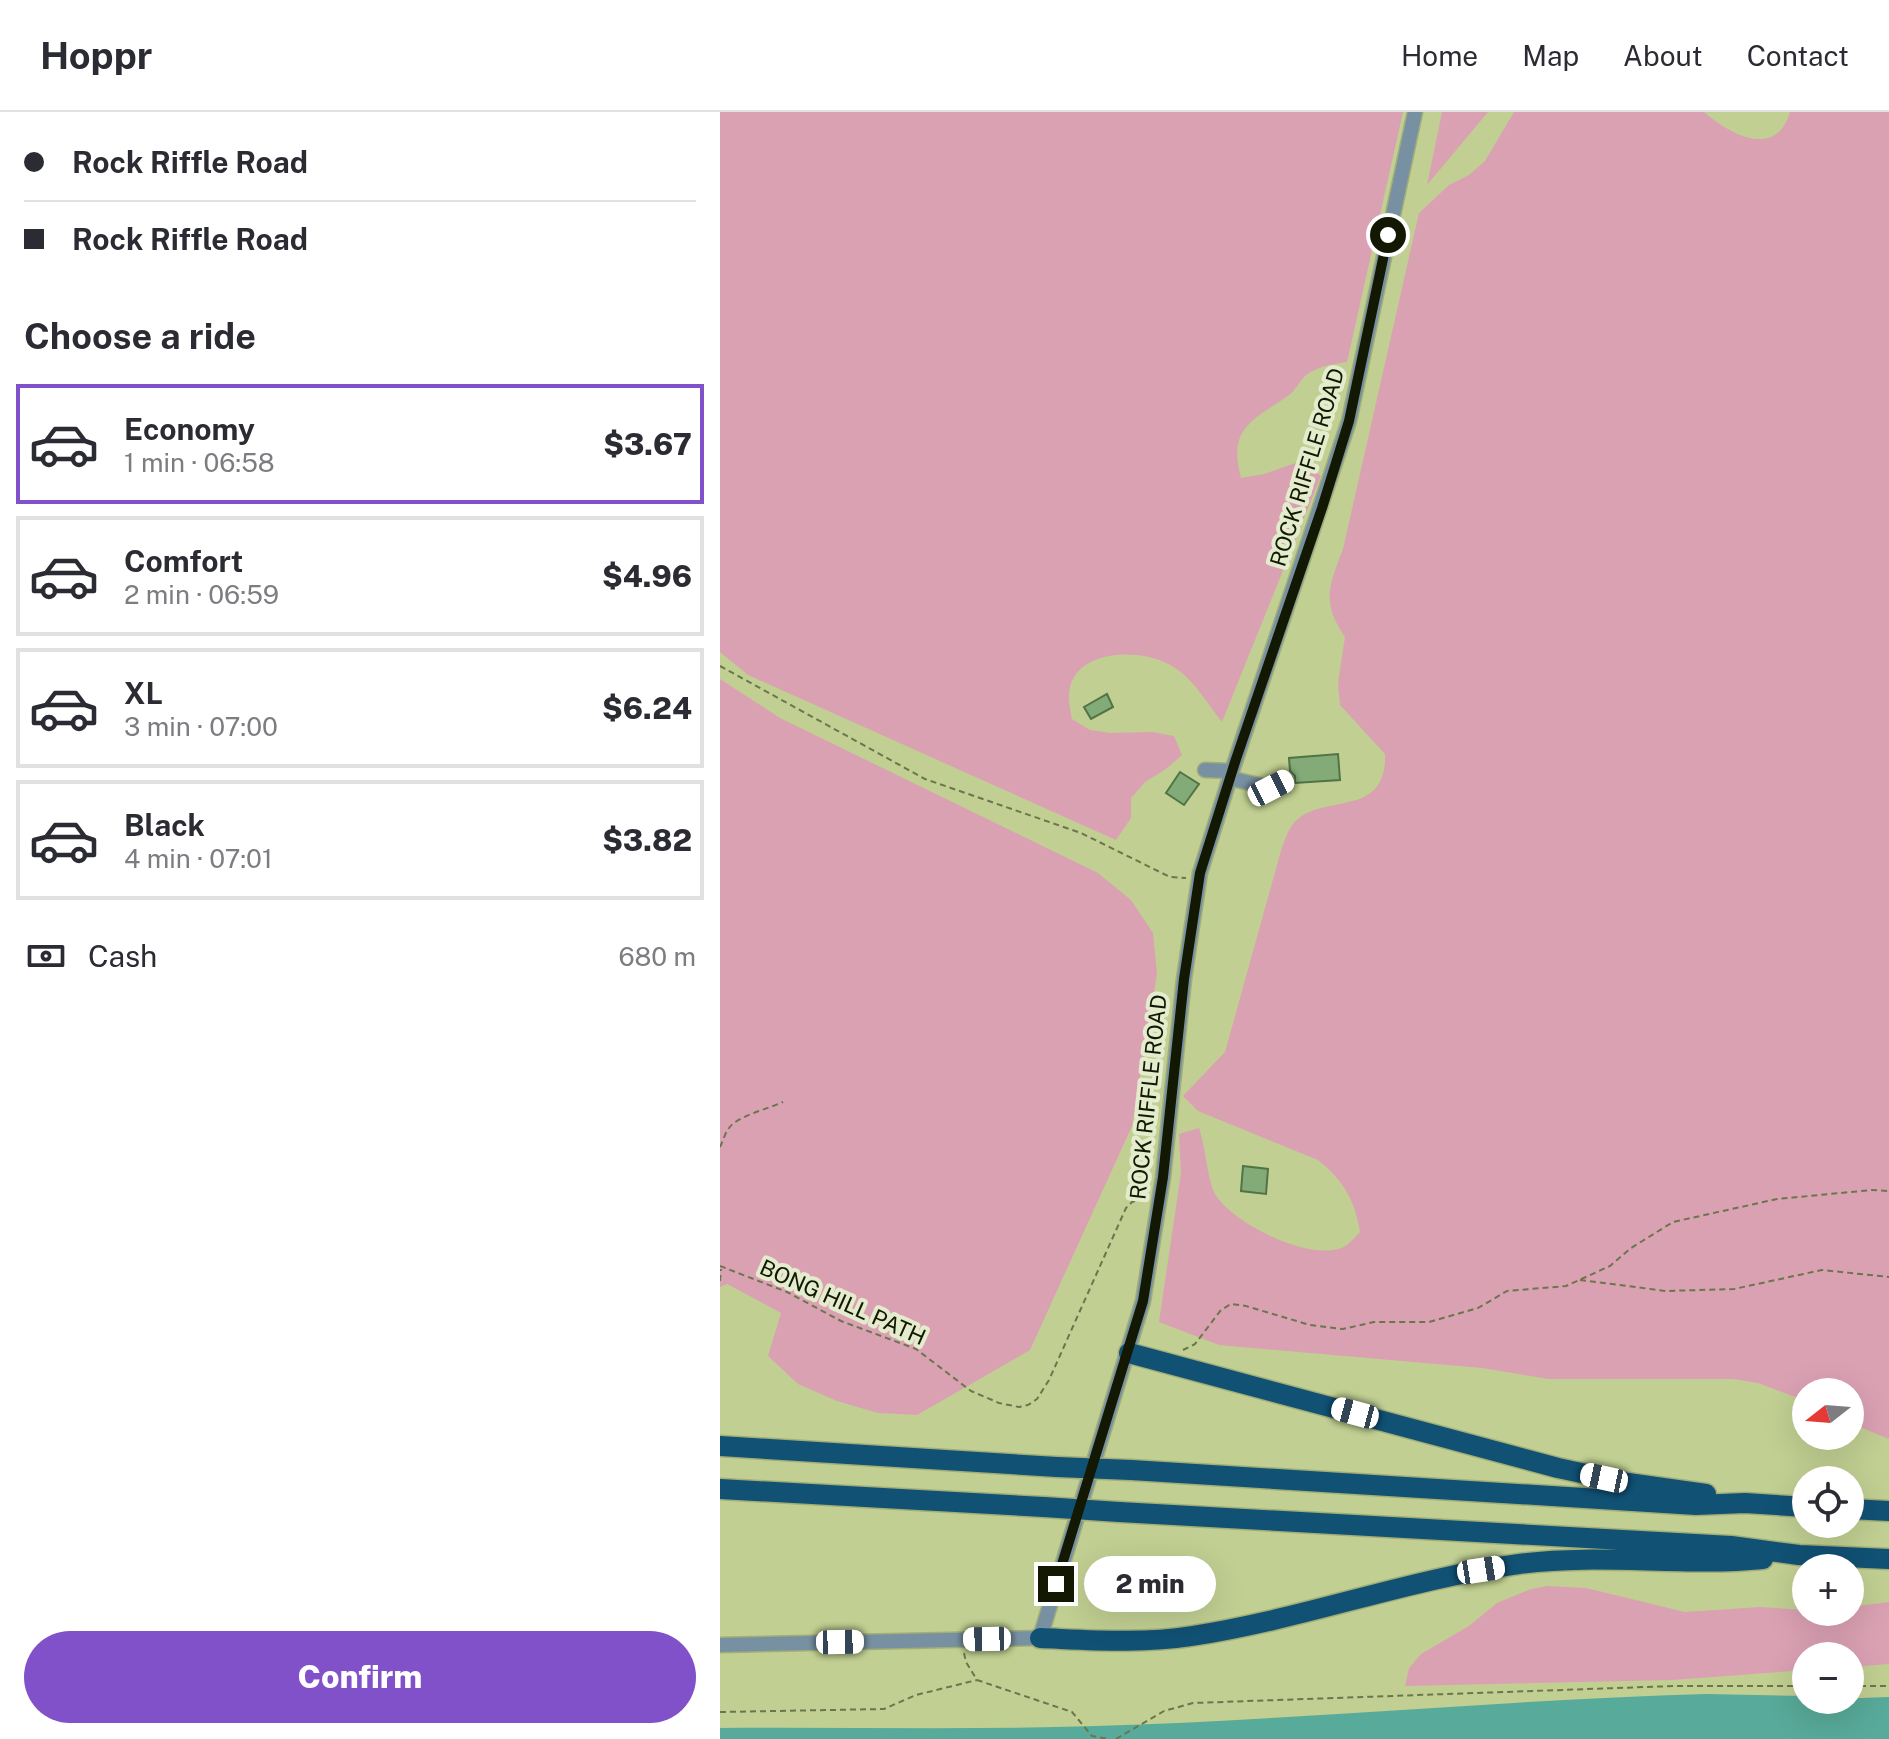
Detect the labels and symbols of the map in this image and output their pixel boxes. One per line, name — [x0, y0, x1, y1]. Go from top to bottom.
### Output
route start — [1370, 217, 1406, 253]
street label: ROCK RIFFLE ROAD — [1264, 365, 1350, 569]
car — [1244, 766, 1298, 810]
street label: ROCK RIFFLE ROAD — [1124, 993, 1172, 1201]
street label: BONG HILL PATH — [756, 1254, 930, 1350]
north arrow — [1792, 1378, 1864, 1450]
car — [1329, 1395, 1381, 1431]
car — [1578, 1461, 1630, 1495]
car — [1455, 1554, 1507, 1586]
callout: 2 min — [1084, 1556, 1216, 1612]
route end — [1038, 1566, 1074, 1602]
car — [963, 1627, 1011, 1651]
car — [816, 1630, 864, 1654]

